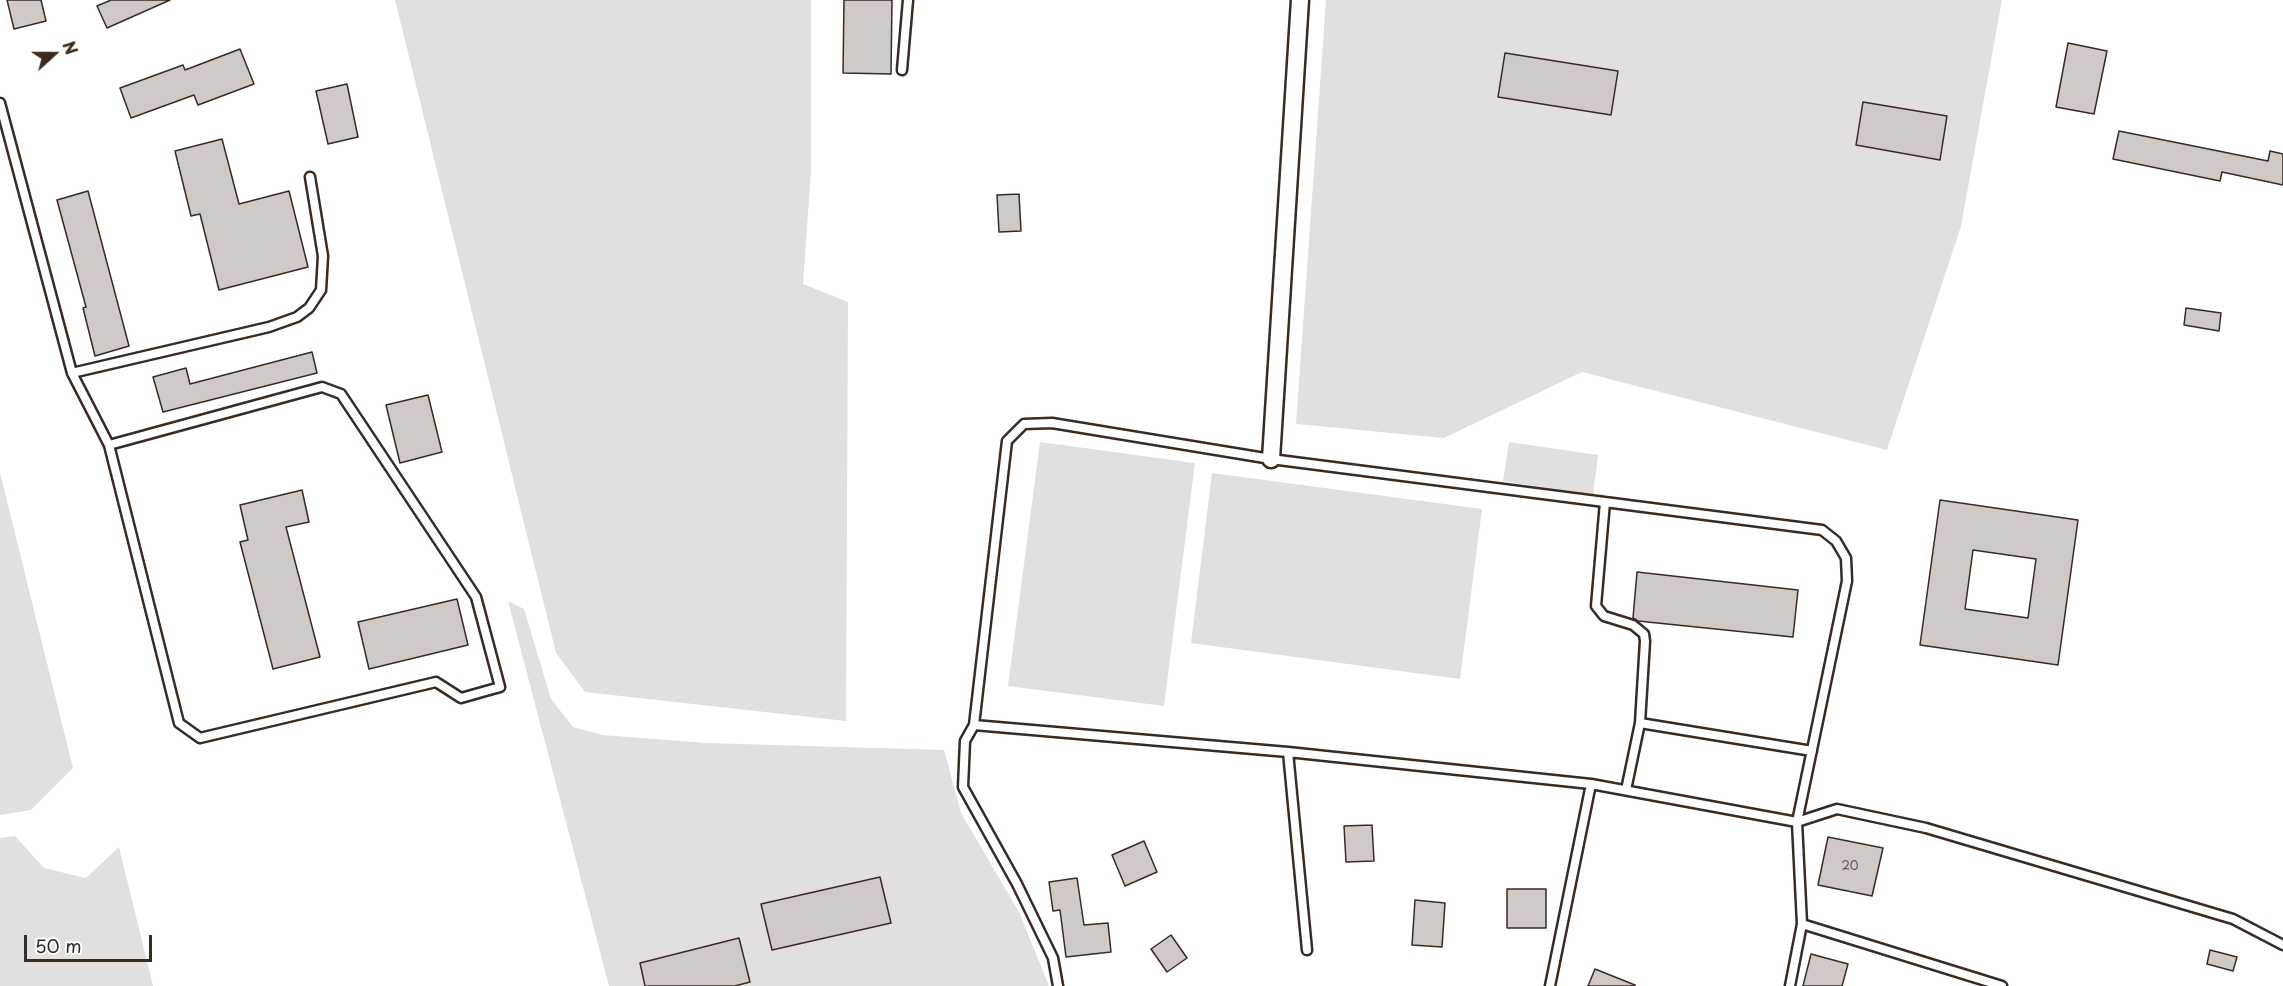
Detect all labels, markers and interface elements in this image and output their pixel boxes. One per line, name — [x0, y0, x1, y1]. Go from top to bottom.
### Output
north arrow — [24, 24, 84, 84]
text: N — [57, 37, 84, 58]
house number: 20 — [1841, 860, 1859, 874]
scale bar — [27, 923, 154, 961]
text: 50 m — [35, 932, 82, 959]

